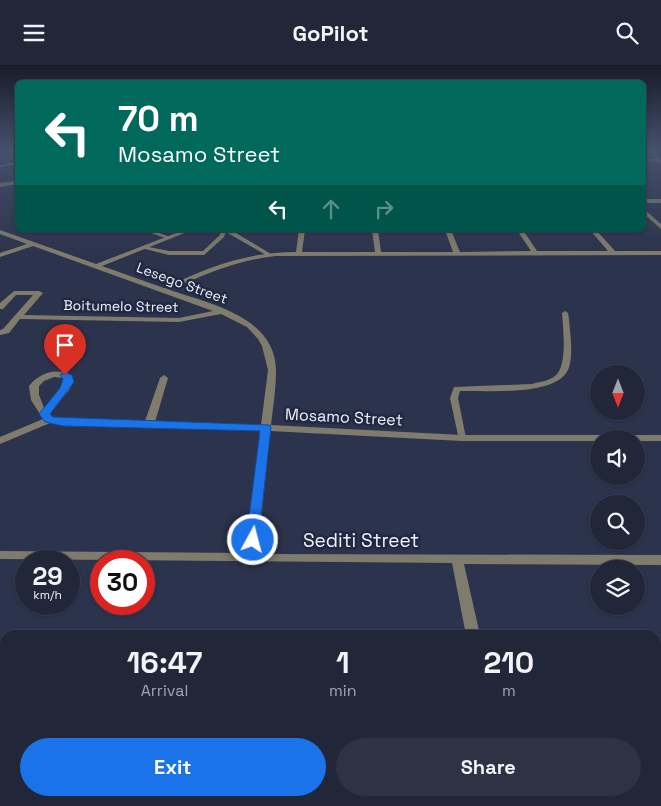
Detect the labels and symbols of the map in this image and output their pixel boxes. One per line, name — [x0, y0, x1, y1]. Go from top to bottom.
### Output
street label: Lesego Street — [134, 258, 230, 308]
street label: Boitumelo Street — [63, 296, 179, 316]
pin — [44, 324, 86, 375]
north arrow — [590, 365, 645, 420]
street label: Mosamo Street — [285, 403, 403, 431]
position arrow — [226, 513, 278, 565]
street label: Sediti Street — [303, 528, 419, 553]
speed limit sign: 30 — [90, 550, 155, 615]

